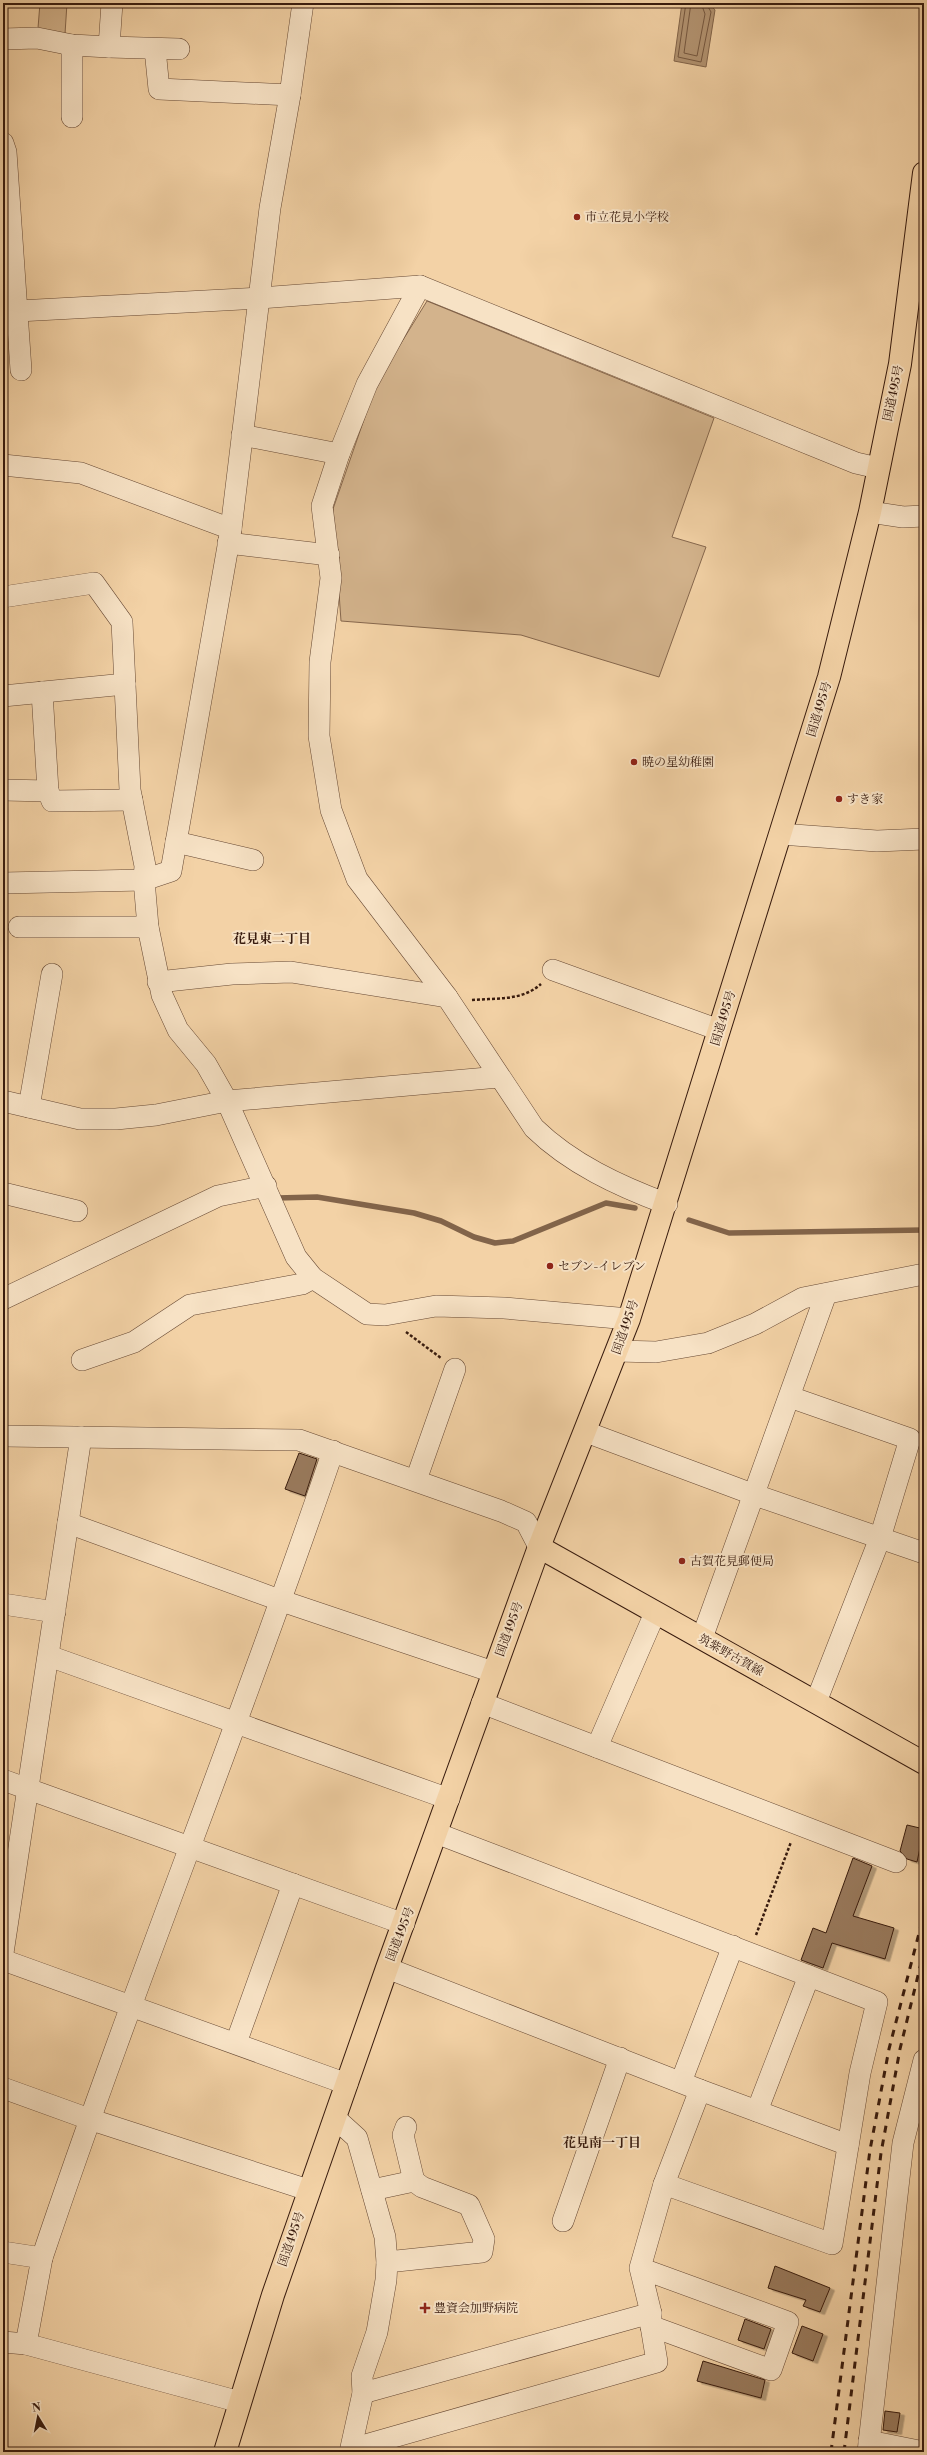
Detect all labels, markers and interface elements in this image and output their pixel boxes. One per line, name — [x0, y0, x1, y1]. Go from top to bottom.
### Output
place label: 市立花見小学校 — [585, 210, 669, 225]
marker: 市立花見小学校 — [572, 212, 582, 222]
street label: 国道495号 — [880, 364, 907, 423]
street label: 国道495号 — [804, 680, 835, 739]
place label: 暁の星幼稚園 — [642, 755, 714, 770]
marker: 暁の星幼稚園 — [629, 757, 639, 767]
place label: すき家 — [847, 792, 883, 807]
marker: すき家 — [834, 794, 844, 804]
district label: 花見東二丁目 — [233, 931, 311, 947]
street label: 国道495号 — [708, 989, 739, 1048]
place label: セブン-イレブン — [558, 1259, 646, 1274]
marker: セブン-イレブン — [545, 1261, 555, 1271]
street label: 国道495号 — [609, 1298, 642, 1357]
place label: 古賀花見郵便局 — [690, 1554, 774, 1569]
marker: 古賀花見郵便局 — [677, 1556, 687, 1566]
street label: 国道495号 — [493, 1600, 526, 1659]
street label: 筑紫野古賀線 — [696, 1631, 766, 1679]
street label: 国道495号 — [383, 1905, 418, 1963]
district label: 花見南一丁目 — [563, 2135, 641, 2151]
street label: 国道495号 — [275, 2210, 308, 2269]
place label: 豊資会加野病院 — [434, 2301, 518, 2316]
marker: 豊資会加野病院 — [419, 2302, 431, 2314]
north arrow — [18, 2397, 58, 2437]
text: N — [31, 2400, 42, 2416]

